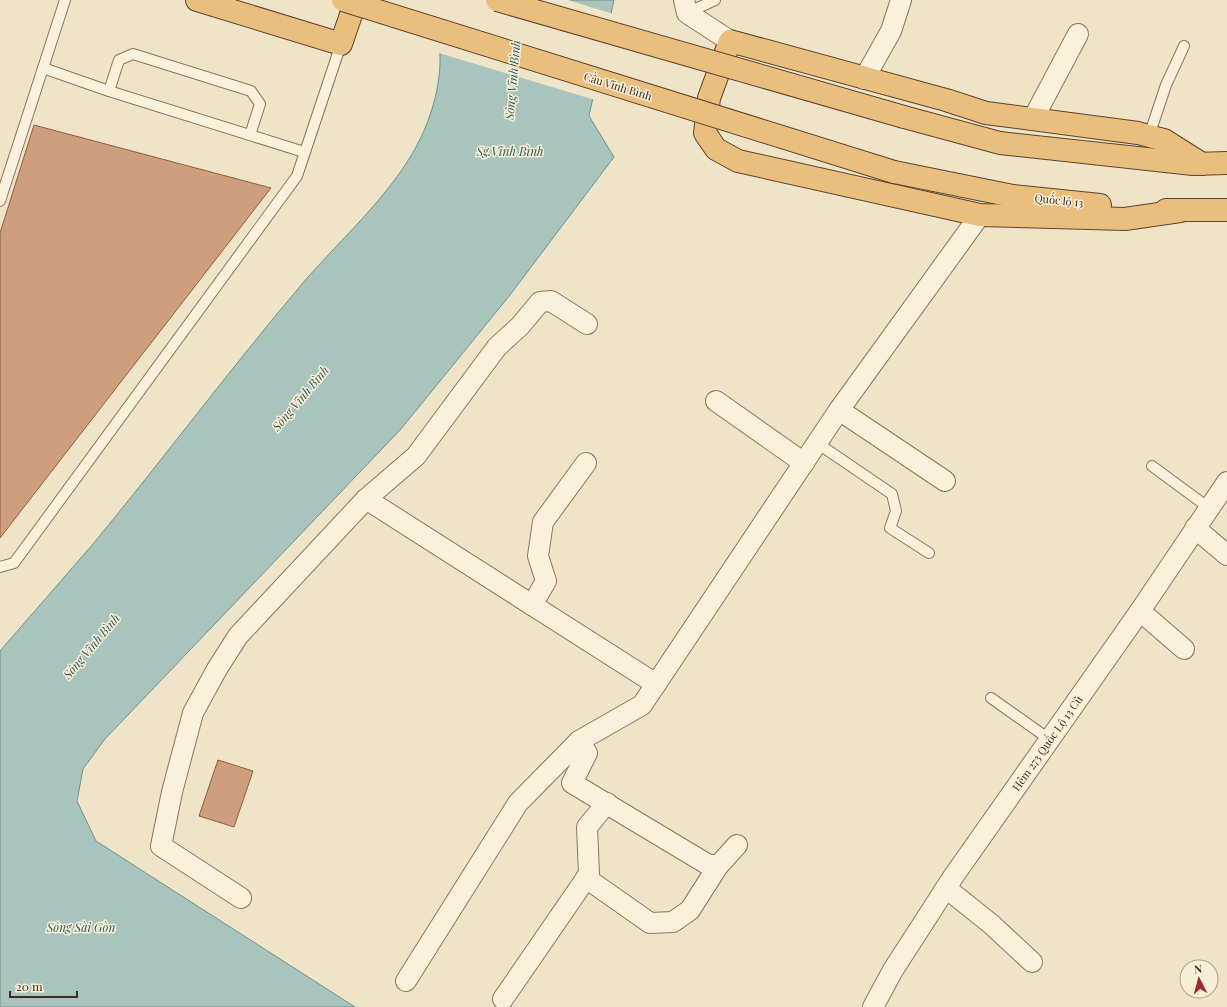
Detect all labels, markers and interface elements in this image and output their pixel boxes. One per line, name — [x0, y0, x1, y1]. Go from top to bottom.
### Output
water label: Sông Vĩnh Bình — [500, 39, 523, 122]
street label: Cầu Vĩnh Bình — [582, 69, 654, 104]
water label: Sg.Vĩnh Bình — [475, 143, 544, 159]
street label: Quốc lộ 13 — [1034, 189, 1084, 210]
water label: Sông Vĩnh Bình — [267, 362, 332, 435]
water label: Sông Vĩnh Bình — [58, 610, 123, 683]
street label: Hẻm 273 Quốc Lộ 13 Cũ — [1008, 691, 1086, 794]
water label: Sông Sài Gòn — [46, 919, 115, 935]
north arrow — [1179, 959, 1219, 999]
text: N — [1193, 961, 1203, 976]
scale bar — [10, 973, 77, 999]
text: 20 m — [16, 978, 43, 994]

